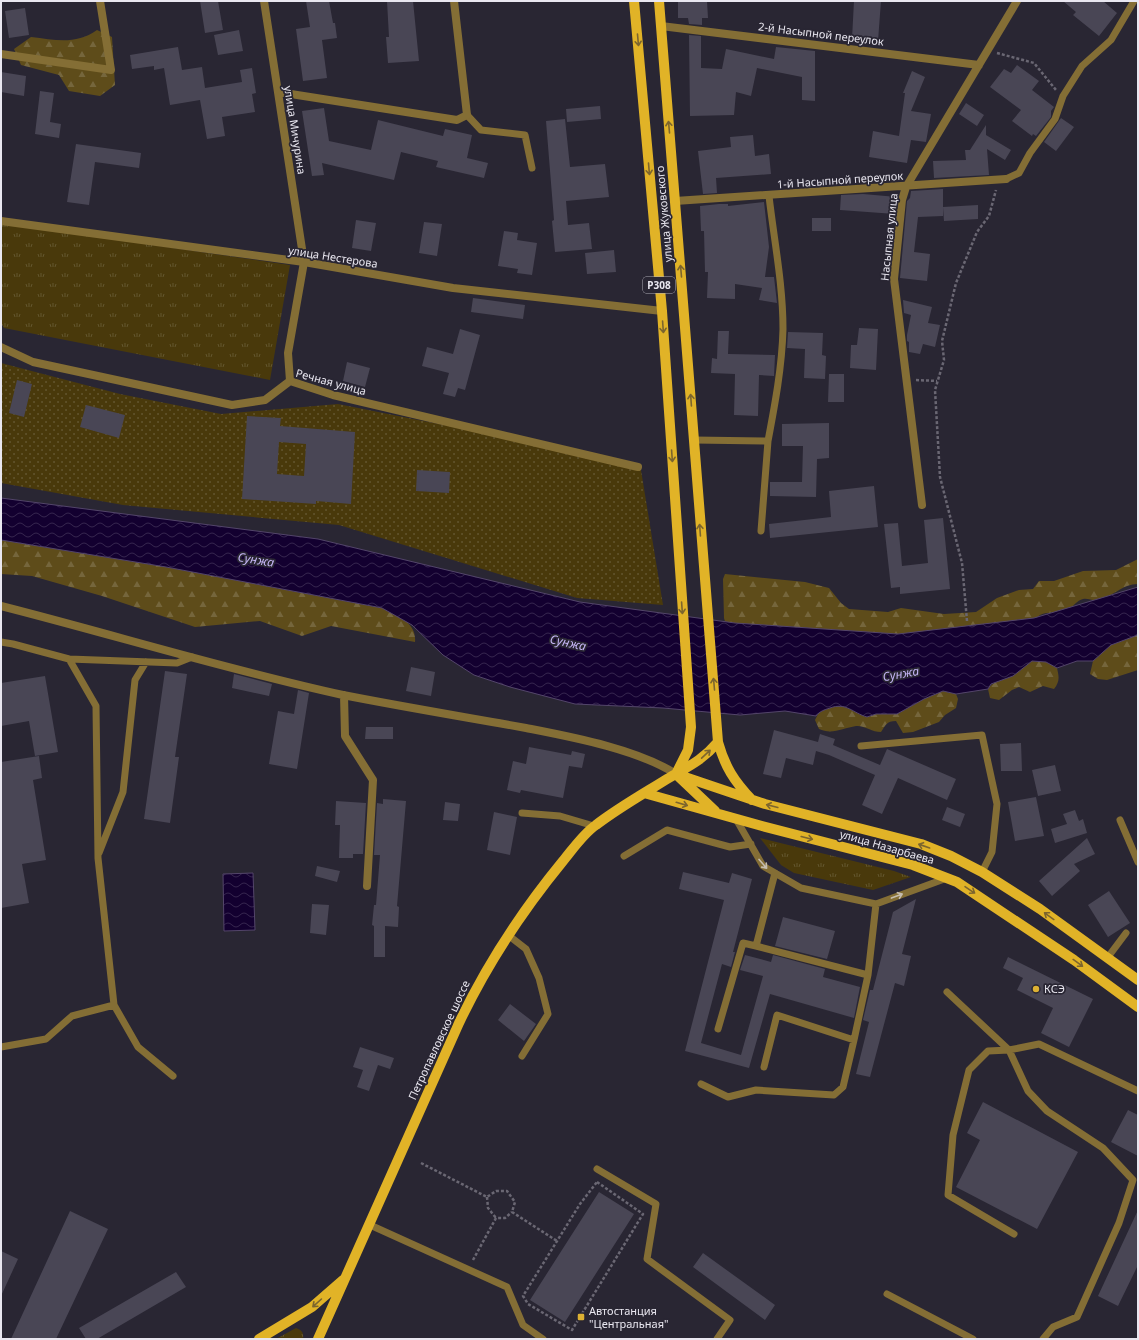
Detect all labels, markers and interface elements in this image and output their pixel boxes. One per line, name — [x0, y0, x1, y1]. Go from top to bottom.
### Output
street label: 2-й Насыпной переулок — [757, 18, 885, 49]
one-way arrow — [634, 33, 641, 46]
street label: улица Мичурина — [281, 85, 310, 175]
one-way arrow — [665, 121, 672, 134]
one-way arrow — [646, 162, 653, 175]
street label: улица Жуковского — [652, 165, 675, 263]
street label: 1-й Насыпной переулок — [776, 168, 904, 191]
street label: Насыпная улица — [876, 192, 901, 281]
street label: улица Нестерова — [287, 242, 379, 271]
one-way arrow — [677, 265, 684, 278]
road number: P308 — [643, 277, 675, 293]
one-way arrow — [659, 320, 666, 333]
street label: Речная улица — [294, 365, 368, 398]
one-way arrow — [687, 394, 694, 407]
one-way arrow — [668, 449, 675, 462]
one-way arrow — [697, 524, 704, 537]
water label: Сунжа — [237, 548, 276, 571]
one-way arrow — [679, 601, 686, 614]
water label: Сунжа — [548, 630, 588, 655]
water label: Сунжа — [881, 662, 921, 685]
one-way arrow — [710, 678, 717, 691]
one-way arrow — [701, 750, 712, 759]
one-way arrow — [675, 801, 688, 808]
one-way arrow — [765, 801, 778, 809]
street label: улица Назарбаева — [838, 826, 936, 867]
one-way arrow — [800, 834, 813, 842]
one-way arrow — [919, 841, 931, 849]
one-way arrow — [759, 859, 768, 869]
one-way arrow — [964, 887, 976, 895]
one-way arrow — [890, 892, 902, 900]
one-way arrow — [1044, 912, 1055, 920]
one-way arrow — [1072, 959, 1083, 967]
street label: Петропавловское шоссе — [404, 978, 473, 1102]
place label: КСЭ — [1044, 981, 1065, 996]
marker: КСЭ — [1031, 984, 1041, 994]
one-way arrow — [312, 1298, 322, 1307]
place label: Автостанция "Центральная" — [589, 1303, 669, 1331]
marker: Автостанция "Центральная" — [576, 1312, 586, 1322]

